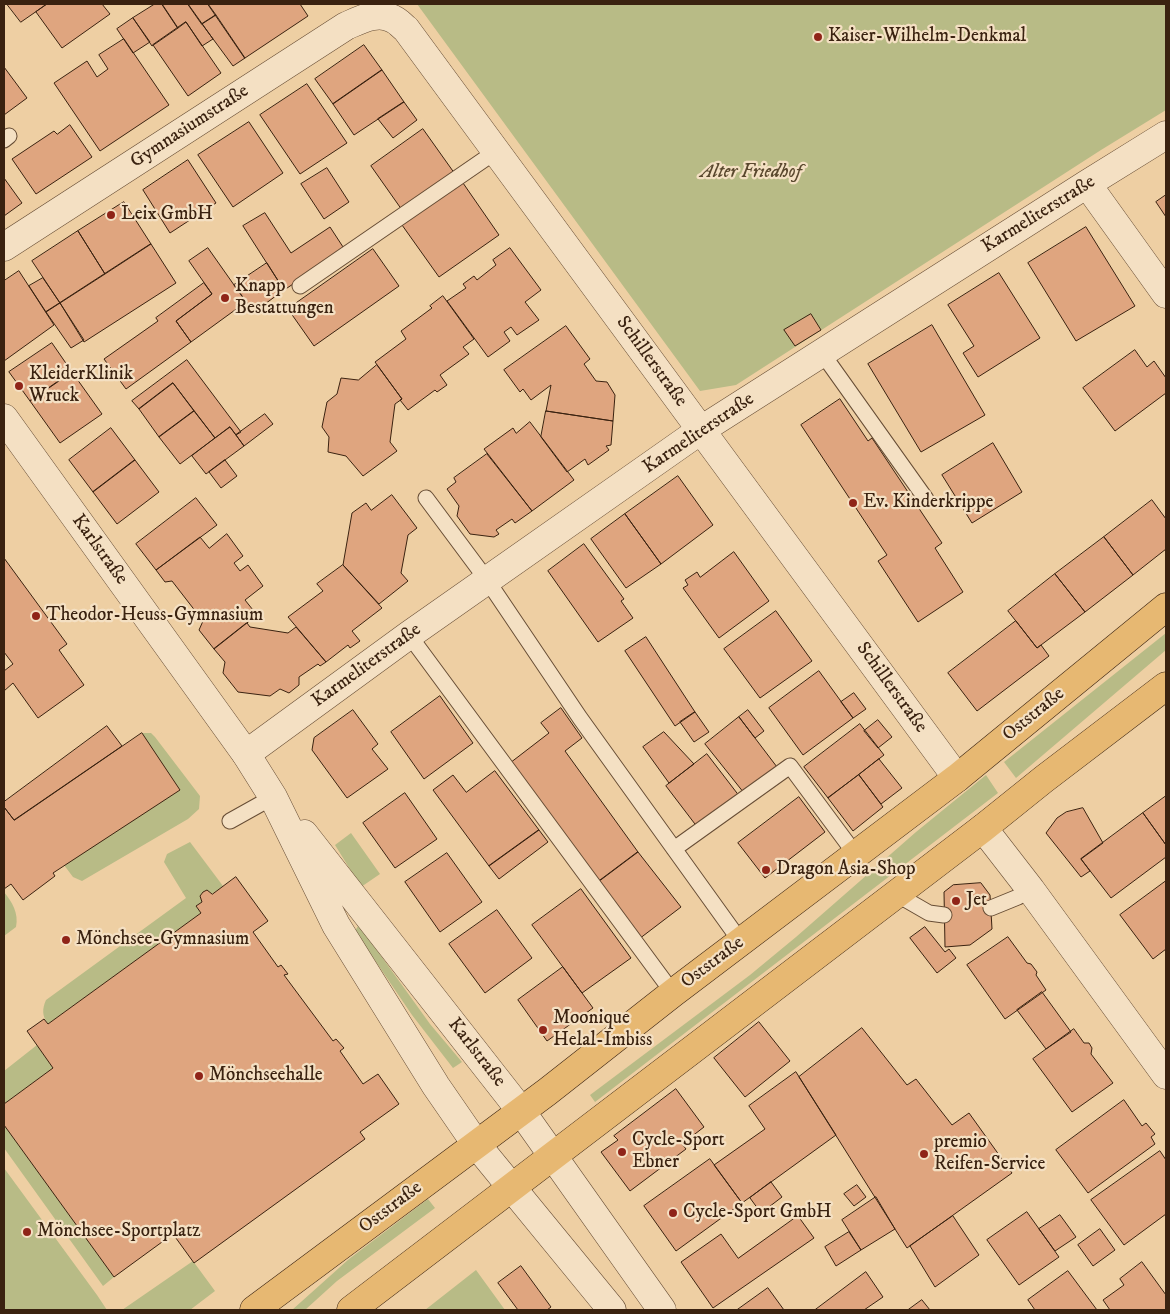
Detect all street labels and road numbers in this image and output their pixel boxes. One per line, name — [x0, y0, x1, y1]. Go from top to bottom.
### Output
street label: Gymnasiumstraße — [127, 80, 253, 174]
street label: Karmeliterstraße — [978, 171, 1100, 259]
street label: Schillerstraße — [611, 312, 691, 412]
street label: Karmeliterstraße — [639, 388, 759, 480]
street label: Karlstraße — [66, 511, 132, 589]
street label: Karmeliterstraße — [308, 619, 426, 713]
street label: Schillerstraße — [851, 638, 931, 738]
street label: Oststraße — [999, 683, 1069, 747]
street label: Oststraße — [677, 932, 749, 994]
street label: Karlstraße — [442, 1014, 510, 1092]
street label: Oststraße — [355, 1177, 427, 1239]

